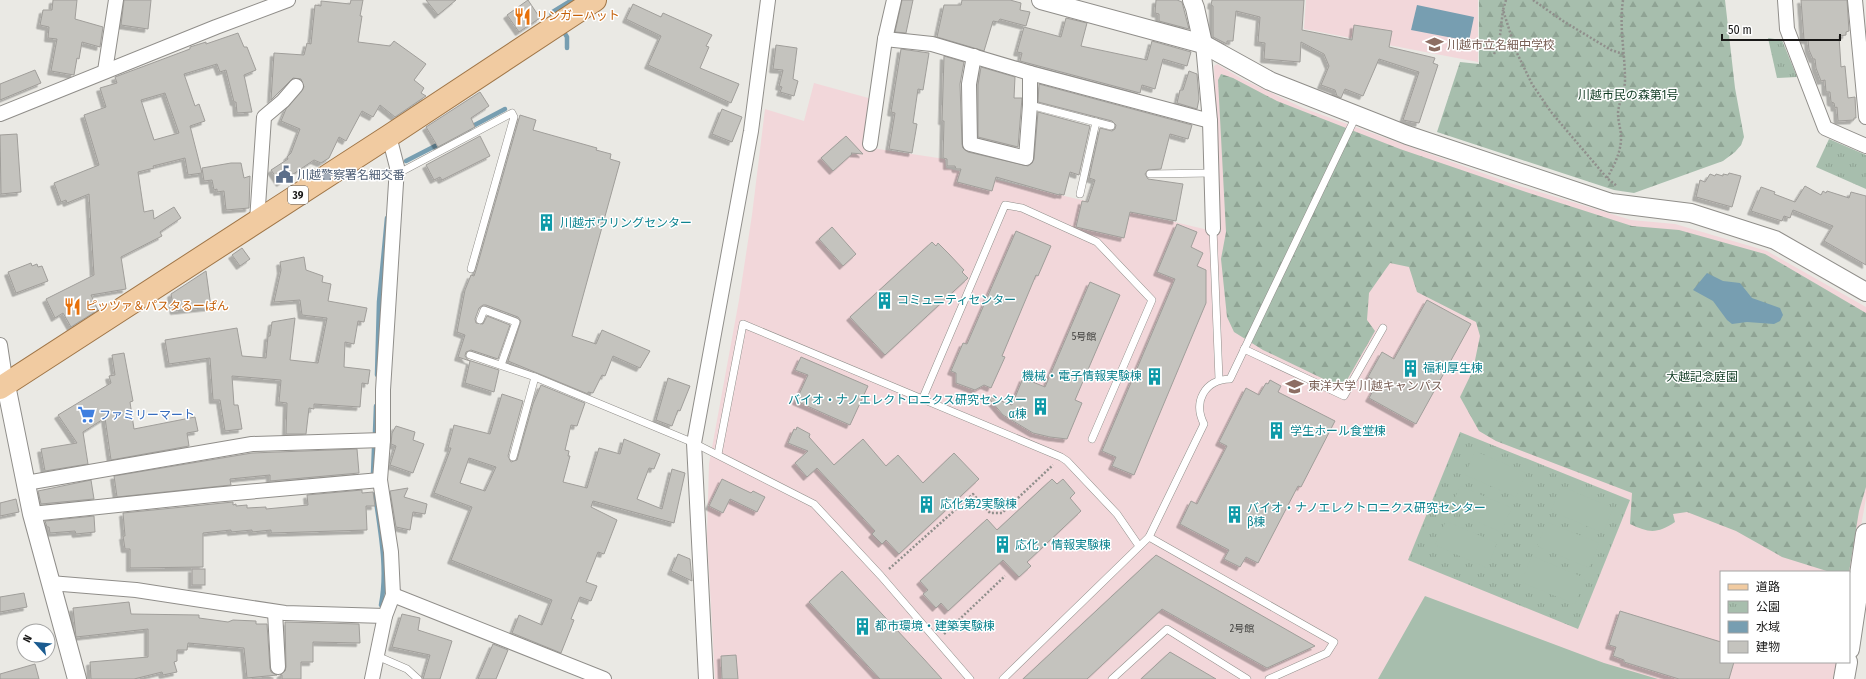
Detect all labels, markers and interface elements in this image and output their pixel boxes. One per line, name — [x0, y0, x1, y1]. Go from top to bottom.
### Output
restaurant icon: リンガーハット — [513, 6, 533, 26]
place label: リンガーハット — [536, 9, 620, 23]
scale bar — [1722, 16, 1840, 42]
text: 50 m — [1728, 23, 1752, 37]
school or university icon: 川越市立名細中学校 — [1424, 35, 1444, 55]
place label: 川越市立名細中学校 — [1447, 38, 1555, 52]
park label: 川越市民の森第1号 — [1578, 88, 1678, 102]
public building icon: 川越警察署名細交番 — [274, 165, 294, 185]
place label: 川越警察署名細交番 — [297, 168, 405, 182]
road number: 39 — [288, 186, 308, 204]
building icon: 川越ボウリングセンター — [537, 213, 557, 233]
place label: 川越ボウリングセンター — [560, 216, 692, 230]
building icon: コミュニティセンター — [874, 290, 894, 310]
place label: コミュニティセンター — [897, 293, 1016, 307]
restaurant icon: ピッツァ＆パスタるーぱん — [62, 296, 82, 316]
place label: ピッツァ＆パスタるーぱん — [85, 299, 229, 313]
house number: 5号館 — [1072, 331, 1096, 343]
building icon: 福利厚生棟 — [1400, 358, 1420, 378]
place label: 福利厚生棟 — [1423, 361, 1483, 375]
building icon: 機械・電子情報実験棟 — [1145, 366, 1165, 386]
place label: 機械・電子情報実験棟 — [1022, 369, 1142, 383]
park label: 大越記念庭園 — [1666, 370, 1738, 384]
school or university icon: 東洋大学 川越キャンパス — [1285, 376, 1305, 396]
place label: 東洋大学 川越キャンパス — [1308, 379, 1443, 393]
place label: バイオ・ナノエレクトロニクス研究センター α棟 — [788, 393, 1027, 421]
building icon: バイオ・ナノエレクトロニクス研究センター α棟 — [1030, 397, 1050, 417]
supermarket icon: ファミリーマート — [76, 405, 96, 425]
place label: ファミリーマート — [99, 408, 195, 422]
building icon: 学生ホール食堂棟 — [1267, 421, 1287, 441]
place label: 学生ホール食堂棟 — [1290, 424, 1386, 438]
building icon: 応化第2実験棟 — [917, 494, 937, 514]
place label: 応化第2実験棟 — [940, 497, 1017, 511]
place label: バイオ・ナノエレクトロニクス研究センター β棟 — [1247, 501, 1486, 529]
building icon: バイオ・ナノエレクトロニクス研究センター β棟 — [1224, 505, 1244, 525]
building icon: 応化・情報実験棟 — [992, 535, 1012, 555]
place label: 応化・情報実験棟 — [1015, 538, 1111, 552]
legend — [1720, 571, 1850, 663]
text: 道路 — [1756, 580, 1780, 594]
text: 公園 — [1756, 600, 1780, 614]
building icon: 都市環境・建築実験棟 — [852, 616, 872, 636]
place label: 都市環境・建築実験棟 — [875, 619, 995, 633]
text: 水域 — [1756, 620, 1780, 634]
north arrow — [16, 623, 56, 663]
house number: 2号館 — [1230, 623, 1254, 635]
text: N — [20, 633, 35, 645]
text: 建物 — [1756, 640, 1780, 654]

